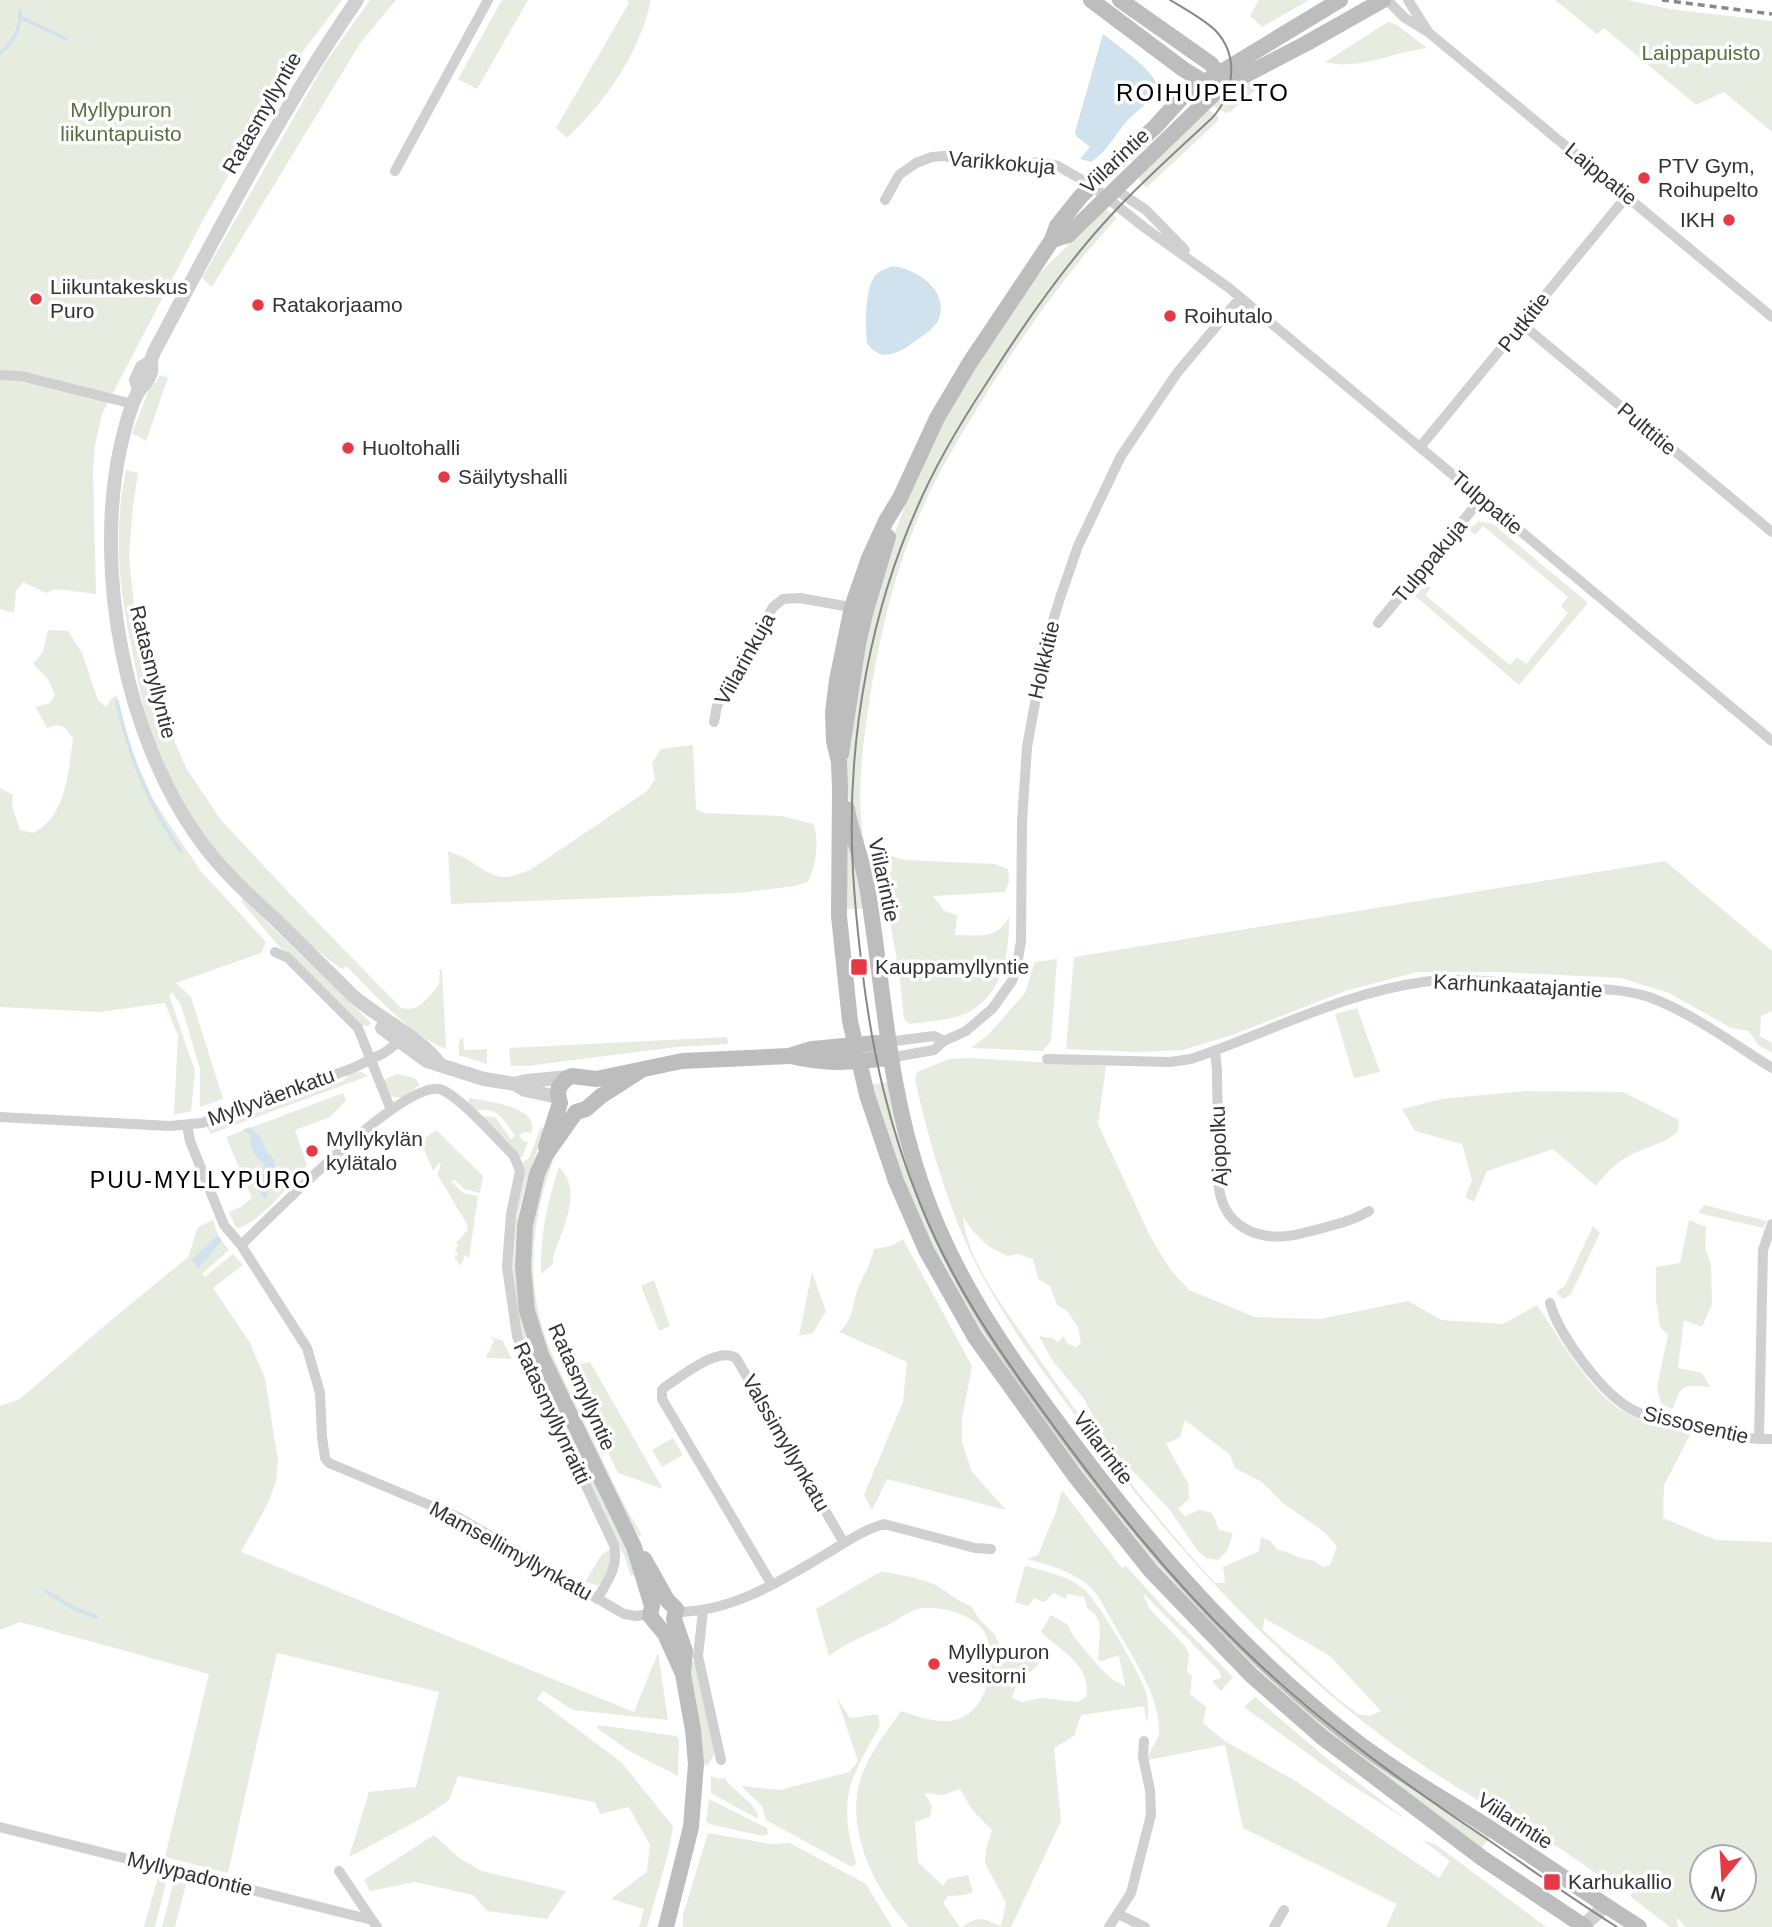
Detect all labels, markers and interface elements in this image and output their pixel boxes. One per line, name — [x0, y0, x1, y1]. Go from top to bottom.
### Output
park label: Laippapuisto — [1641, 41, 1761, 64]
street label: Ratasmyllyntie — [217, 48, 306, 178]
district label: ROIHUPELTO — [1116, 79, 1290, 106]
park label: Myllypuron liikuntapuisto — [60, 98, 182, 145]
street label: Viilarintie — [1076, 123, 1154, 198]
street label: Laippatie — [1561, 138, 1642, 209]
street label: Varikkokuja — [948, 146, 1057, 179]
place label: PTV Gym, Roihupelto — [1658, 154, 1758, 201]
marker: PTV Gym, Roihupelto — [1636, 170, 1652, 186]
place label: IKH — [1680, 208, 1715, 231]
marker: IKH — [1721, 212, 1737, 228]
place label: Liikuntakeskus Puro — [50, 275, 188, 322]
street label: Putkitie — [1493, 287, 1554, 356]
marker: Liikuntakeskus Puro — [28, 291, 44, 307]
place label: Ratakorjaamo — [272, 293, 403, 316]
marker: Ratakorjaamo — [250, 297, 266, 313]
place label: Roihutalo — [1184, 304, 1273, 327]
marker: Roihutalo — [1162, 308, 1178, 324]
street label: Pulttitie — [1614, 398, 1681, 460]
place label: Huoltohalli — [362, 436, 460, 459]
marker: Huoltohalli — [340, 440, 356, 456]
place label: Säilytyshalli — [458, 465, 568, 488]
street label: Tulppatie — [1447, 466, 1528, 539]
marker: Säilytyshalli — [436, 469, 452, 485]
street label: Tulppakuja — [1388, 514, 1471, 607]
street label: Ratasmyllyntie — [126, 603, 181, 741]
street label: Viilarinkuja — [710, 609, 779, 709]
street label: Holkkitie — [1023, 619, 1064, 701]
street label: Viilarintie — [864, 836, 905, 924]
place label: Kauppamyllyntie — [875, 955, 1029, 978]
marker: Kauppamyllyntie — [849, 957, 869, 977]
street label: Karhunkaatajantie — [1433, 970, 1603, 1001]
street label: Myllyväenkatu — [204, 1063, 337, 1130]
street label: Ajopolku — [1206, 1105, 1231, 1187]
place label: Myllykylän kylätalo — [326, 1127, 423, 1174]
marker: Myllykylän kylätalo — [304, 1143, 320, 1159]
district label: PUU-MYLLYPURO — [90, 1167, 312, 1193]
street label: Ratasmyllyntie — [544, 1320, 621, 1454]
street label: Ratasmyllynraitti — [509, 1338, 595, 1487]
street label: Valssimyllynkatu — [738, 1370, 835, 1515]
street label: Sissosentie — [1641, 1401, 1751, 1448]
street label: Viilarintie — [1069, 1407, 1138, 1488]
street label: Mamsellimyllynkatu — [426, 1496, 596, 1605]
place label: Myllypuron vesitorni — [948, 1640, 1050, 1687]
marker: Myllypuron vesitorni — [926, 1656, 942, 1672]
street label: Viilarintie — [1473, 1788, 1557, 1853]
north arrow — [1688, 1843, 1758, 1913]
street label: Myllypadontie — [125, 1847, 255, 1900]
place label: Karhukallio — [1568, 1870, 1672, 1893]
marker: Karhukallio — [1542, 1872, 1562, 1892]
text: N — [1708, 1882, 1728, 1906]

